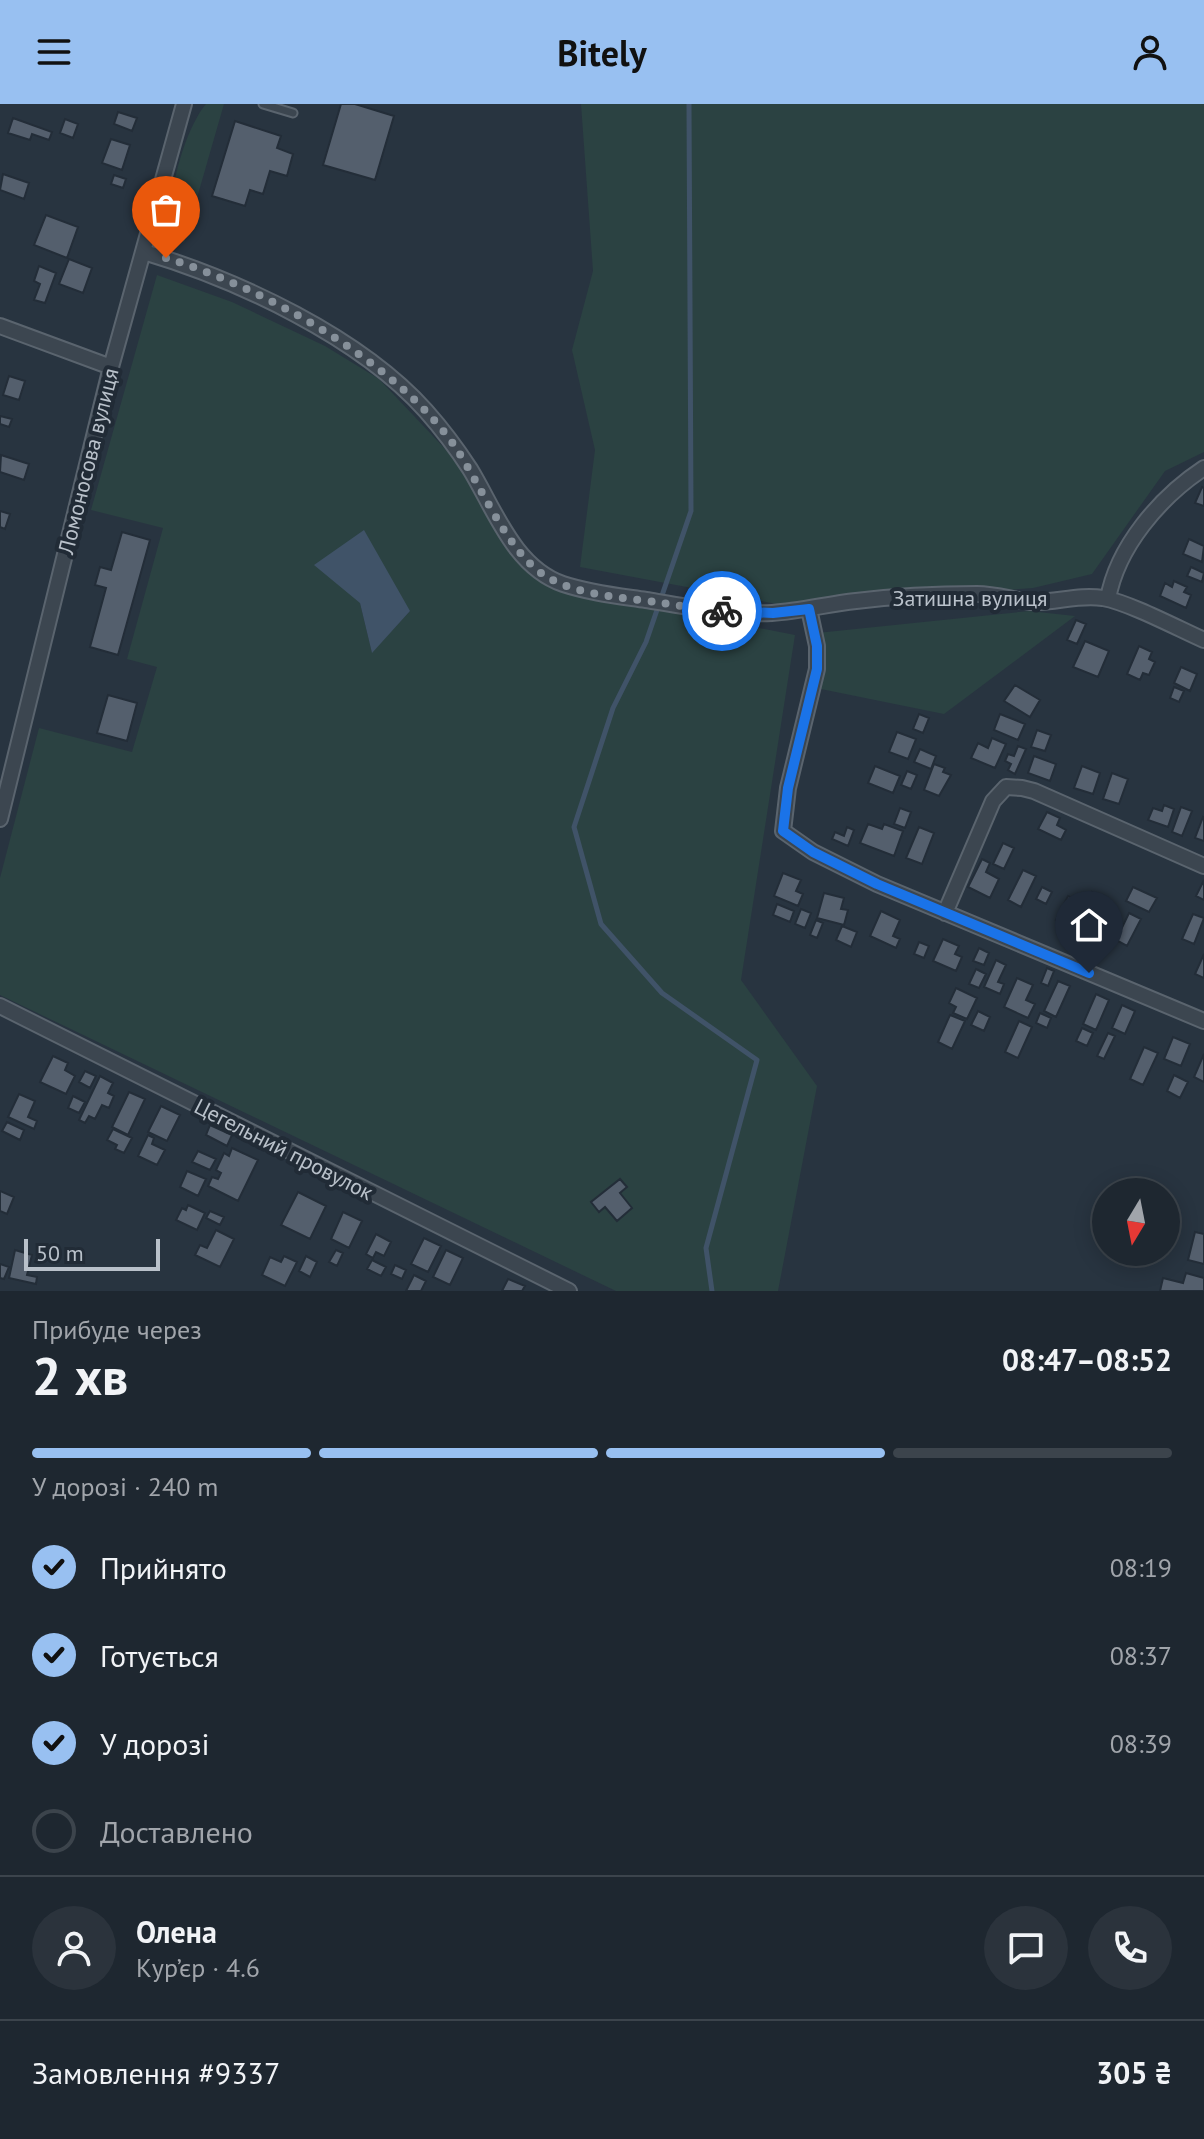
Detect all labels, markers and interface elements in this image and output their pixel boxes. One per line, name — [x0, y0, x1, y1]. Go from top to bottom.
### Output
text: Bitely — [557, 29, 647, 76]
icon: menu — [32, 30, 76, 74]
icon: person — [1128, 30, 1172, 74]
pin — [132, 176, 200, 258]
icon: bag — [144, 188, 188, 232]
street label: Ломоносова вулиця — [51, 365, 125, 558]
courier — [682, 571, 762, 651]
street label: Затишна вулиця — [893, 584, 1047, 612]
icon: bike — [700, 589, 744, 633]
pin — [1055, 891, 1123, 973]
icon: home — [1067, 903, 1111, 947]
street label: Цегельний провулок — [190, 1092, 379, 1206]
north arrow — [1092, 1178, 1180, 1266]
map controls — [1092, 1178, 1180, 1266]
scale bar — [24, 1235, 160, 1271]
text: 50 m — [36, 1239, 84, 1267]
text: Прибуде через — [32, 1313, 202, 1346]
text: 08:47–08:52 — [1002, 1340, 1172, 1379]
text: 2 хв — [32, 1342, 128, 1409]
text: У дорозі · 240 m — [32, 1470, 218, 1503]
icon: check — [32, 1545, 76, 1589]
text: Прийнято — [100, 1548, 227, 1587]
text: 08:19 — [1110, 1551, 1172, 1584]
icon: check — [32, 1633, 76, 1677]
text: Готується — [100, 1636, 219, 1675]
text: 08:37 — [1110, 1639, 1172, 1672]
icon: check — [32, 1721, 76, 1765]
text: У дорозі — [100, 1724, 210, 1763]
text: 08:39 — [1110, 1727, 1172, 1760]
text: Доставлено — [100, 1812, 253, 1851]
button: person — [32, 1906, 116, 1990]
button: chat — [984, 1906, 1068, 1990]
button: phone — [1088, 1906, 1172, 1990]
text: Олена — [136, 1912, 217, 1951]
text: Кур’єр · 4.6 — [136, 1951, 260, 1984]
text: Замовлення #9337 — [32, 2053, 280, 2092]
text: 305 ₴ — [1096, 2053, 1172, 2092]

